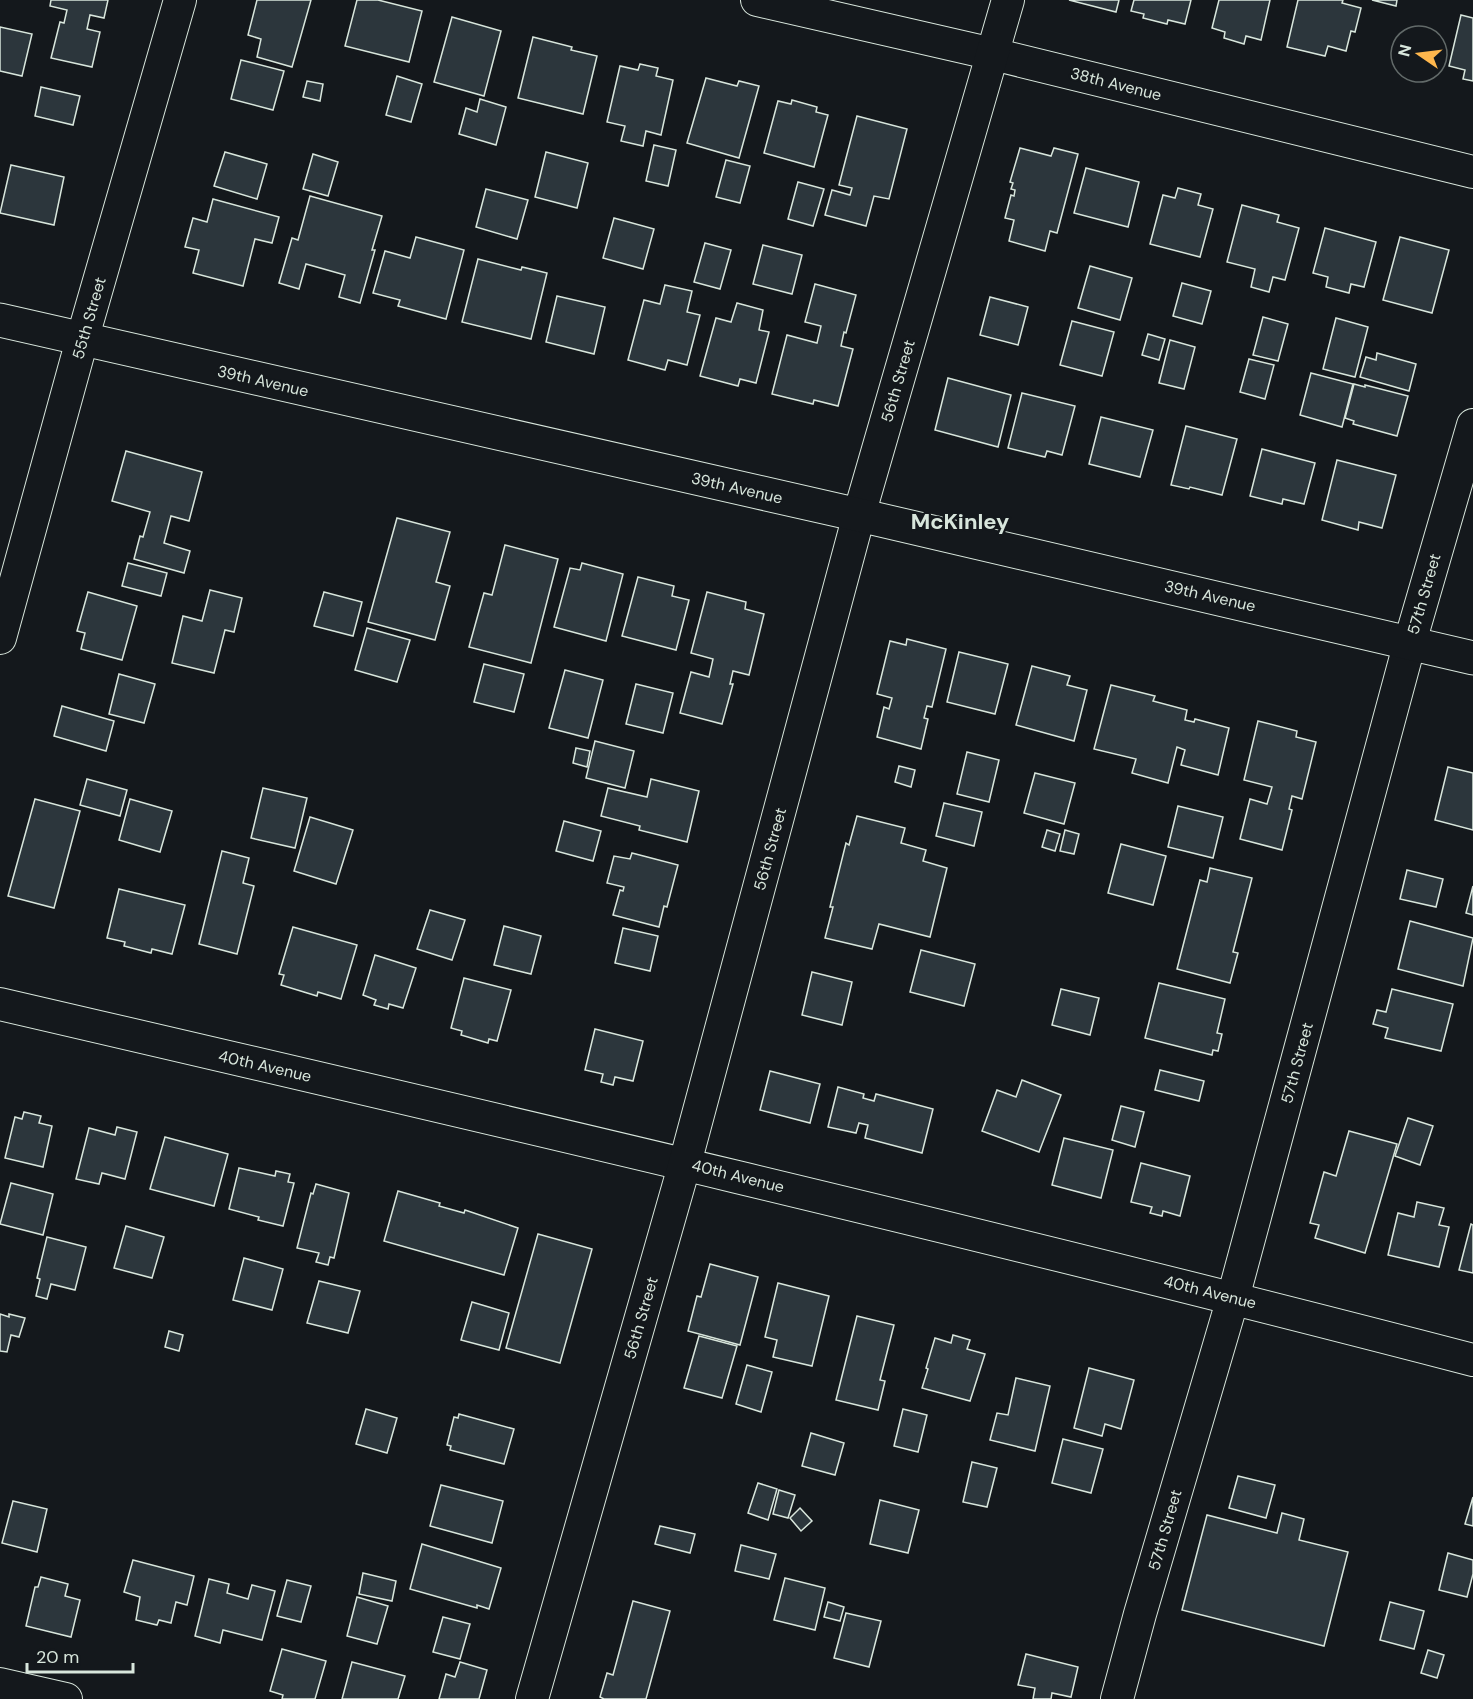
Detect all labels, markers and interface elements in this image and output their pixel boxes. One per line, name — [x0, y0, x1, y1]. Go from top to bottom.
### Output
north arrow — [1389, 24, 1449, 84]
text: N — [1393, 42, 1417, 59]
street label: 38th Avenue — [1068, 63, 1164, 105]
street label: 55th Street — [67, 274, 111, 362]
street label: 56th Street — [876, 337, 920, 425]
street label: 39th Avenue — [215, 360, 311, 402]
street label: 39th Avenue — [689, 467, 785, 509]
district label: McKinley — [911, 507, 1009, 536]
street label: 57th Street — [1402, 551, 1446, 637]
street label: 39th Avenue — [1162, 575, 1258, 617]
street label: 56th Street — [749, 805, 791, 893]
street label: 57th Street — [1276, 1020, 1318, 1106]
street label: 40th Avenue — [216, 1045, 314, 1087]
street label: 40th Avenue — [689, 1154, 787, 1198]
street label: 40th Avenue — [1161, 1270, 1259, 1314]
street label: 56th Street — [619, 1274, 663, 1362]
street label: 57th Street — [1143, 1487, 1187, 1573]
scale bar — [27, 1636, 134, 1674]
text: 20 m — [36, 1645, 79, 1669]

